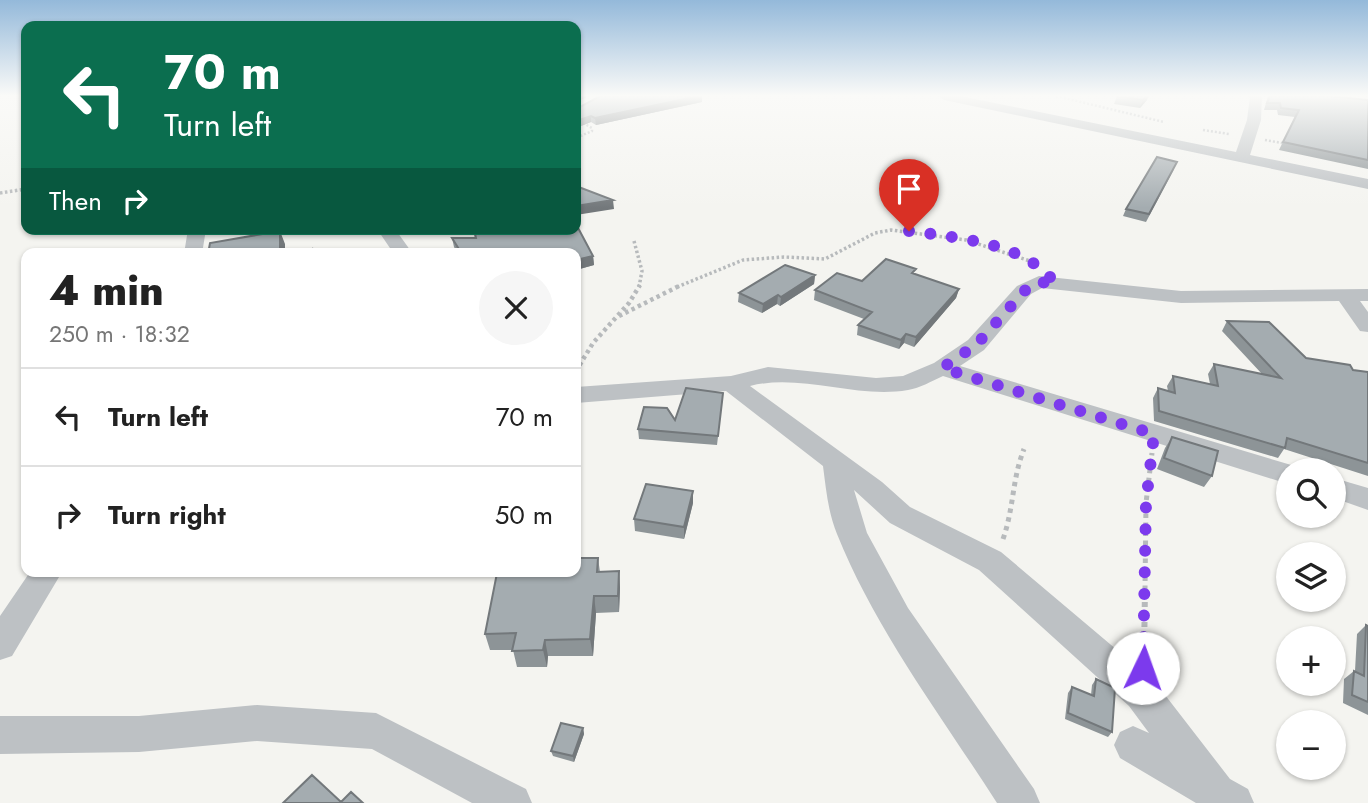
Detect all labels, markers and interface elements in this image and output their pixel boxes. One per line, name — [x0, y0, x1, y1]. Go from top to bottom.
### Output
text: 70 m — [164, 37, 281, 107]
icon: left — [49, 49, 140, 140]
text: Turn left — [164, 102, 271, 148]
pin — [879, 159, 939, 231]
icon: arrive — [890, 170, 928, 208]
text: Then — [49, 182, 102, 220]
icon: right — [116, 182, 154, 220]
text: 4 min — [49, 260, 164, 321]
button: close — [479, 271, 553, 345]
text: 250 m · 18:32 — [49, 317, 190, 351]
icon: left — [49, 398, 87, 436]
text: Turn left — [108, 398, 208, 436]
text: 70 m — [496, 398, 553, 436]
map controls — [1276, 458, 1346, 780]
button: search — [1276, 458, 1346, 528]
icon: right — [49, 496, 87, 534]
text: Turn right — [108, 496, 226, 534]
text: 50 m — [495, 496, 553, 534]
button: layers — [1276, 542, 1346, 612]
button: + — [1276, 626, 1346, 696]
position arrow — [1106, 631, 1180, 705]
button: − — [1276, 710, 1346, 780]

